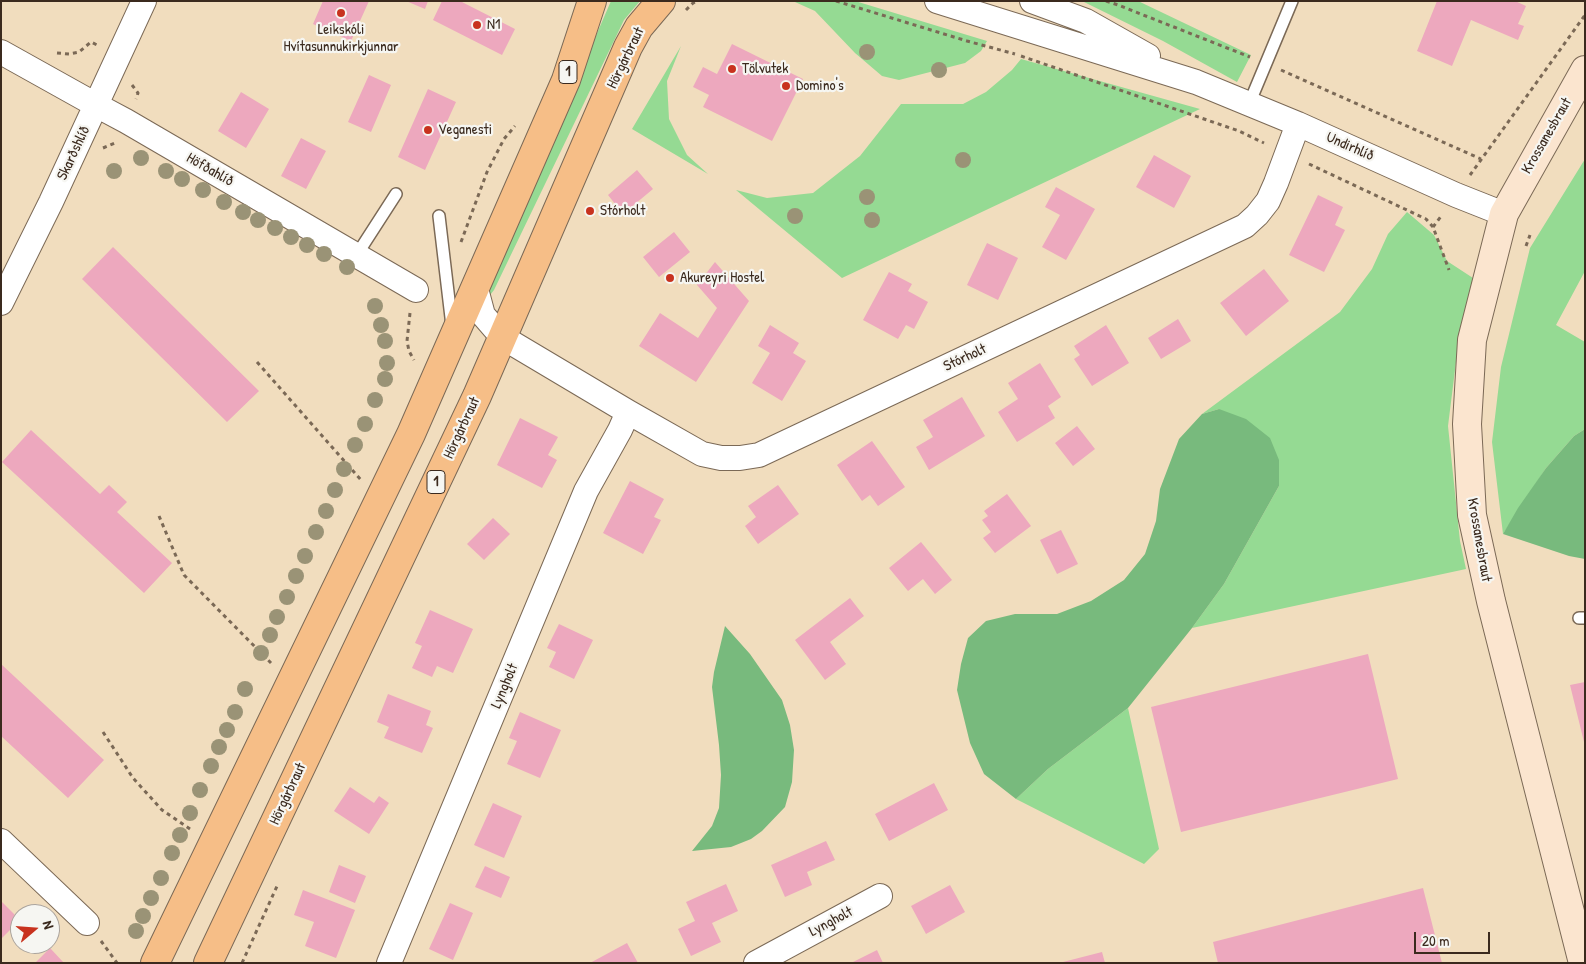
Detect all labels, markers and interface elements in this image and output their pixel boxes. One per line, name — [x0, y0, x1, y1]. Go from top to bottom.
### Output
marker: Leikskóli Hvítasunnukirkjunnar — [335, 7, 347, 19]
place label: N1 — [487, 16, 500, 34]
marker: N1 — [471, 19, 483, 31]
place label: Leikskóli Hvítasunnukirkjunnar — [283, 21, 399, 56]
street label: Hörgárbraut — [603, 24, 649, 92]
place label: Tölvutek — [742, 60, 788, 78]
road number: 1 — [559, 61, 577, 84]
marker: Tölvutek — [726, 63, 738, 75]
place label: Domino's — [796, 77, 844, 95]
marker: Domino's — [780, 80, 792, 92]
street label: Krossanesbraut — [1518, 95, 1576, 177]
place label: Veganesti — [438, 121, 492, 139]
street label: Skarðshlíð — [54, 123, 94, 183]
marker: Veganesti — [422, 124, 434, 136]
street label: Undirhlíð — [1323, 128, 1377, 166]
street label: Höfðahlíð — [183, 149, 237, 191]
place label: Stórholt — [600, 202, 645, 220]
marker: Stórholt — [584, 205, 596, 217]
place label: Akureyri Hostel — [680, 269, 764, 287]
marker: Akureyri Hostel — [664, 272, 676, 284]
street label: Stórholt — [941, 340, 989, 376]
street label: Hörgárbraut — [440, 394, 484, 462]
road number: 1 — [427, 471, 445, 494]
street label: Krossanesbraut — [1463, 497, 1495, 583]
street label: Lyngholt — [488, 661, 522, 711]
street label: Hörgárbraut — [266, 760, 310, 828]
street label: Lyngholt — [806, 903, 856, 941]
north arrow — [10, 904, 60, 954]
text: N — [39, 918, 59, 931]
scale bar — [1416, 922, 1492, 954]
text: 20 m — [1422, 930, 1449, 951]

